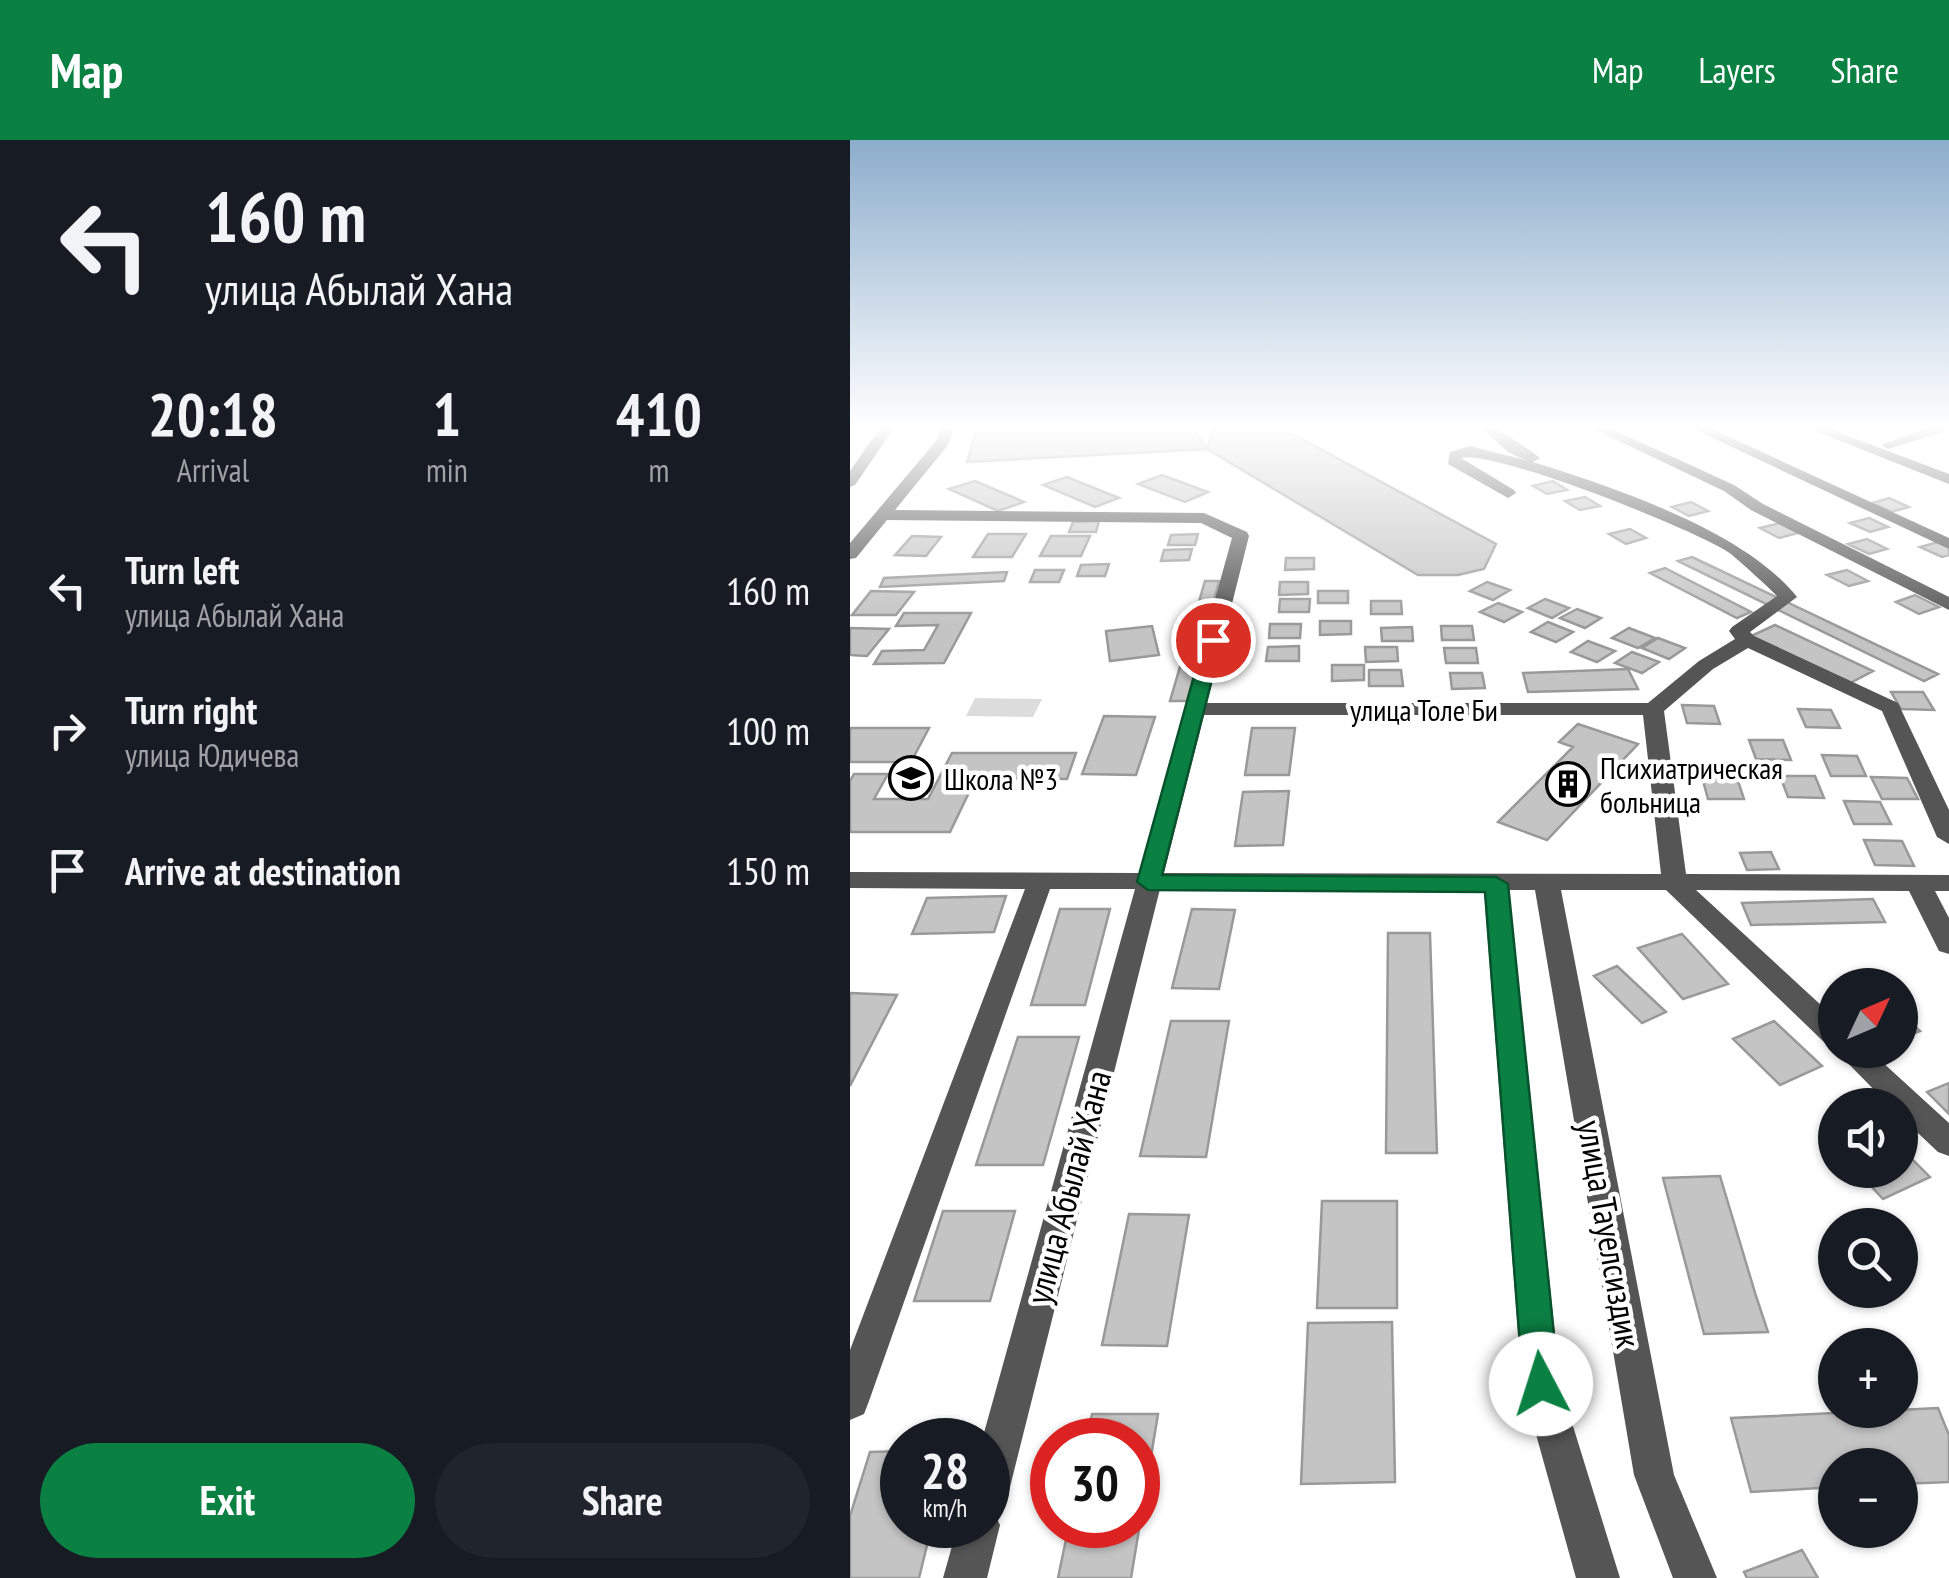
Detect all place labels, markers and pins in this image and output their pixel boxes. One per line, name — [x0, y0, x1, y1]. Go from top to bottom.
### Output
pin — [1171, 598, 1256, 683]
place label: Психиатрическая больница — [1600, 748, 1783, 821]
school or university icon: Школа №3 — [888, 755, 934, 801]
place label: Школа №3 — [944, 759, 1058, 798]
building icon: Психиатрическая больница — [1545, 761, 1591, 807]

